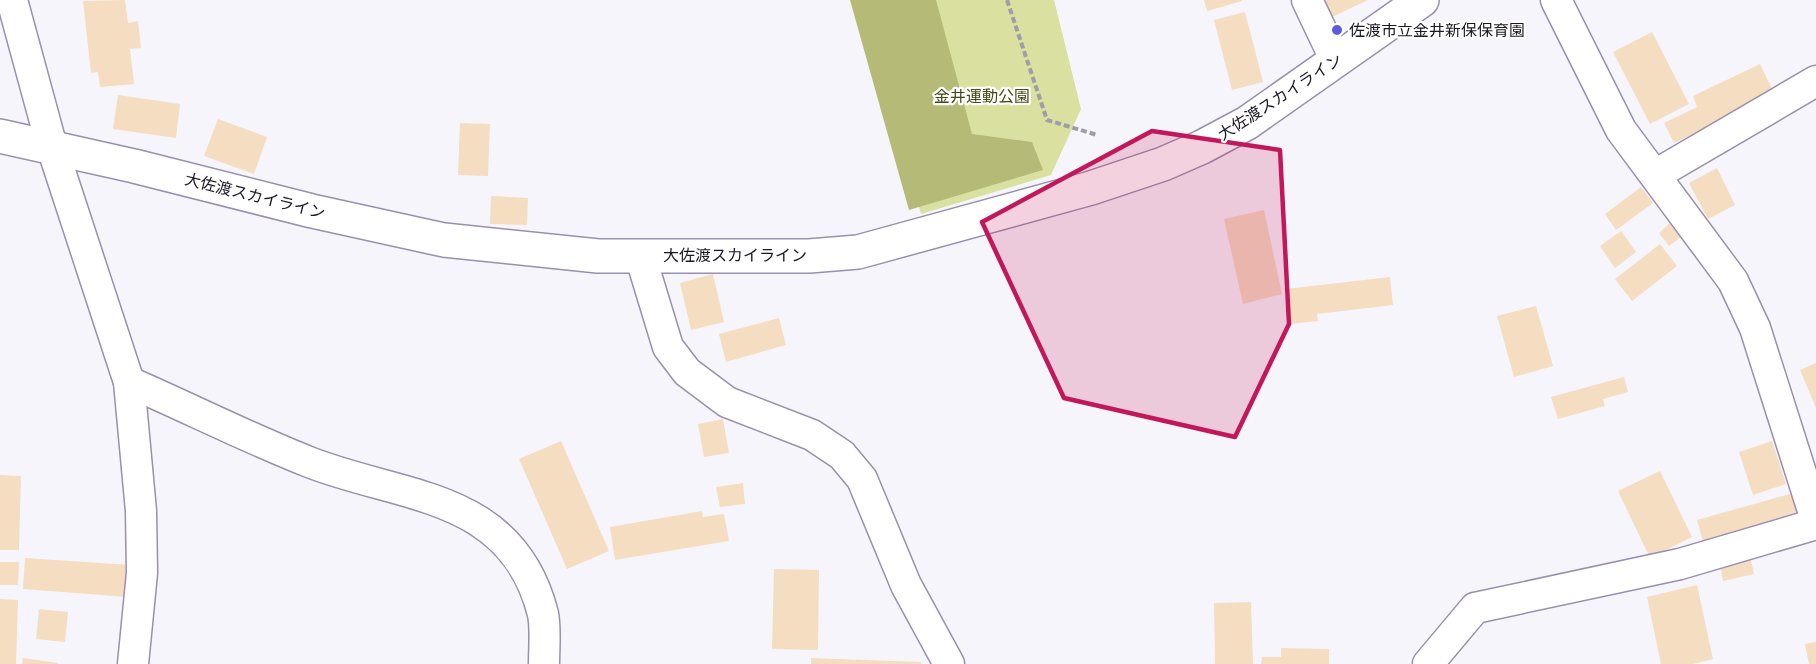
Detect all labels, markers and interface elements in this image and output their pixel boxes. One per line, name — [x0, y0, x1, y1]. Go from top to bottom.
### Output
place label: 佐渡市立金井新保保育園 — [1349, 22, 1525, 39]
marker: 佐渡市立金井新保保育園 — [1330, 23, 1344, 37]
street label: 大佐渡スカイライン — [1215, 51, 1345, 143]
park label: 金井運動公園 — [934, 88, 1030, 105]
street label: 大佐渡スカイライン — [183, 170, 327, 222]
street label: 大佐渡スカイライン — [663, 247, 807, 264]

